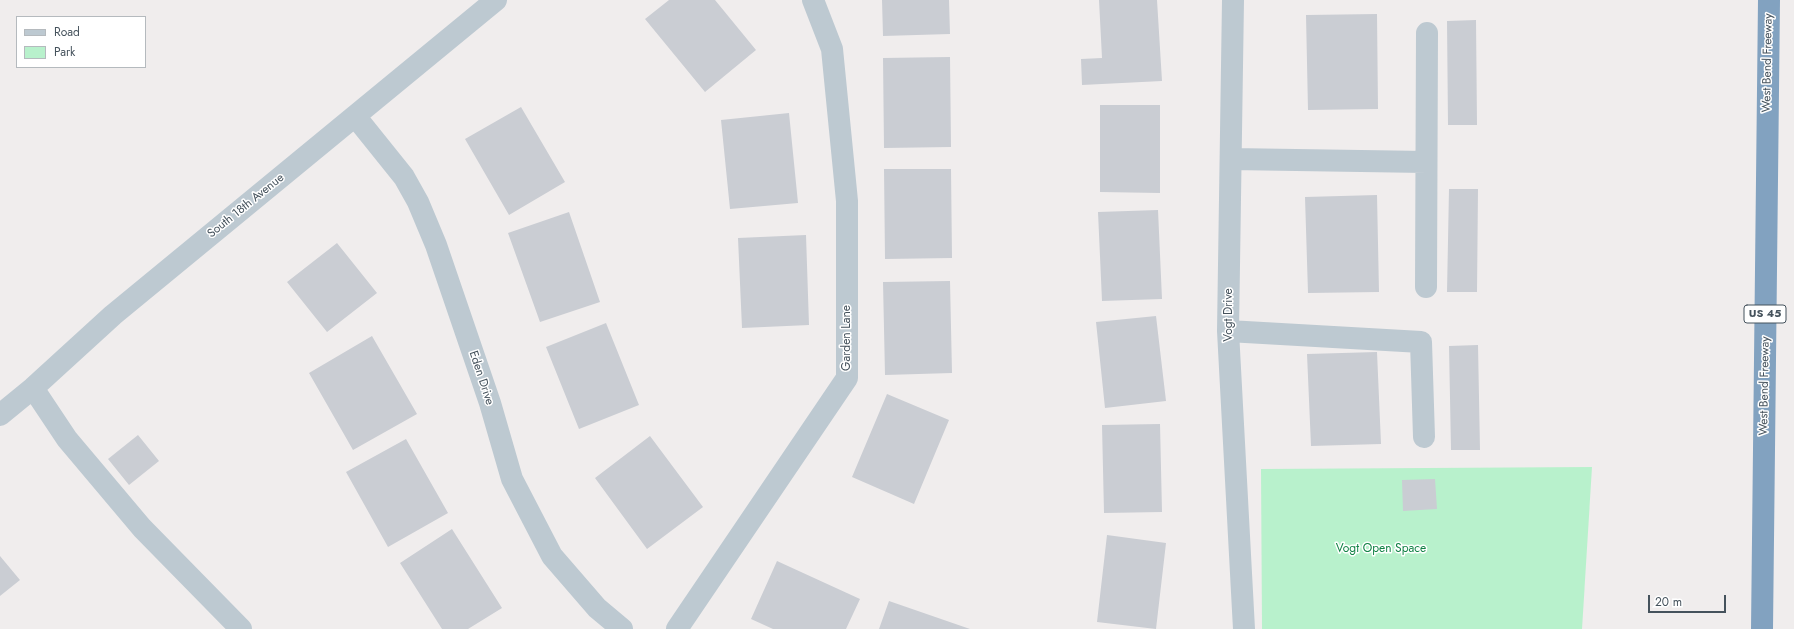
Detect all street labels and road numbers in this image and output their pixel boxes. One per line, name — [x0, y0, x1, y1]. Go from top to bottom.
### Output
street label: West Bend Freeway — [1760, 13, 1776, 113]
street label: South 18th Avenue — [205, 171, 287, 241]
street label: Vogt Drive — [1222, 288, 1236, 342]
street label: Garden Lane — [840, 305, 854, 371]
road number: US 45 — [1744, 305, 1786, 323]
street label: West Bend Freeway — [1757, 336, 1773, 436]
street label: Eden Drive — [465, 349, 497, 407]

